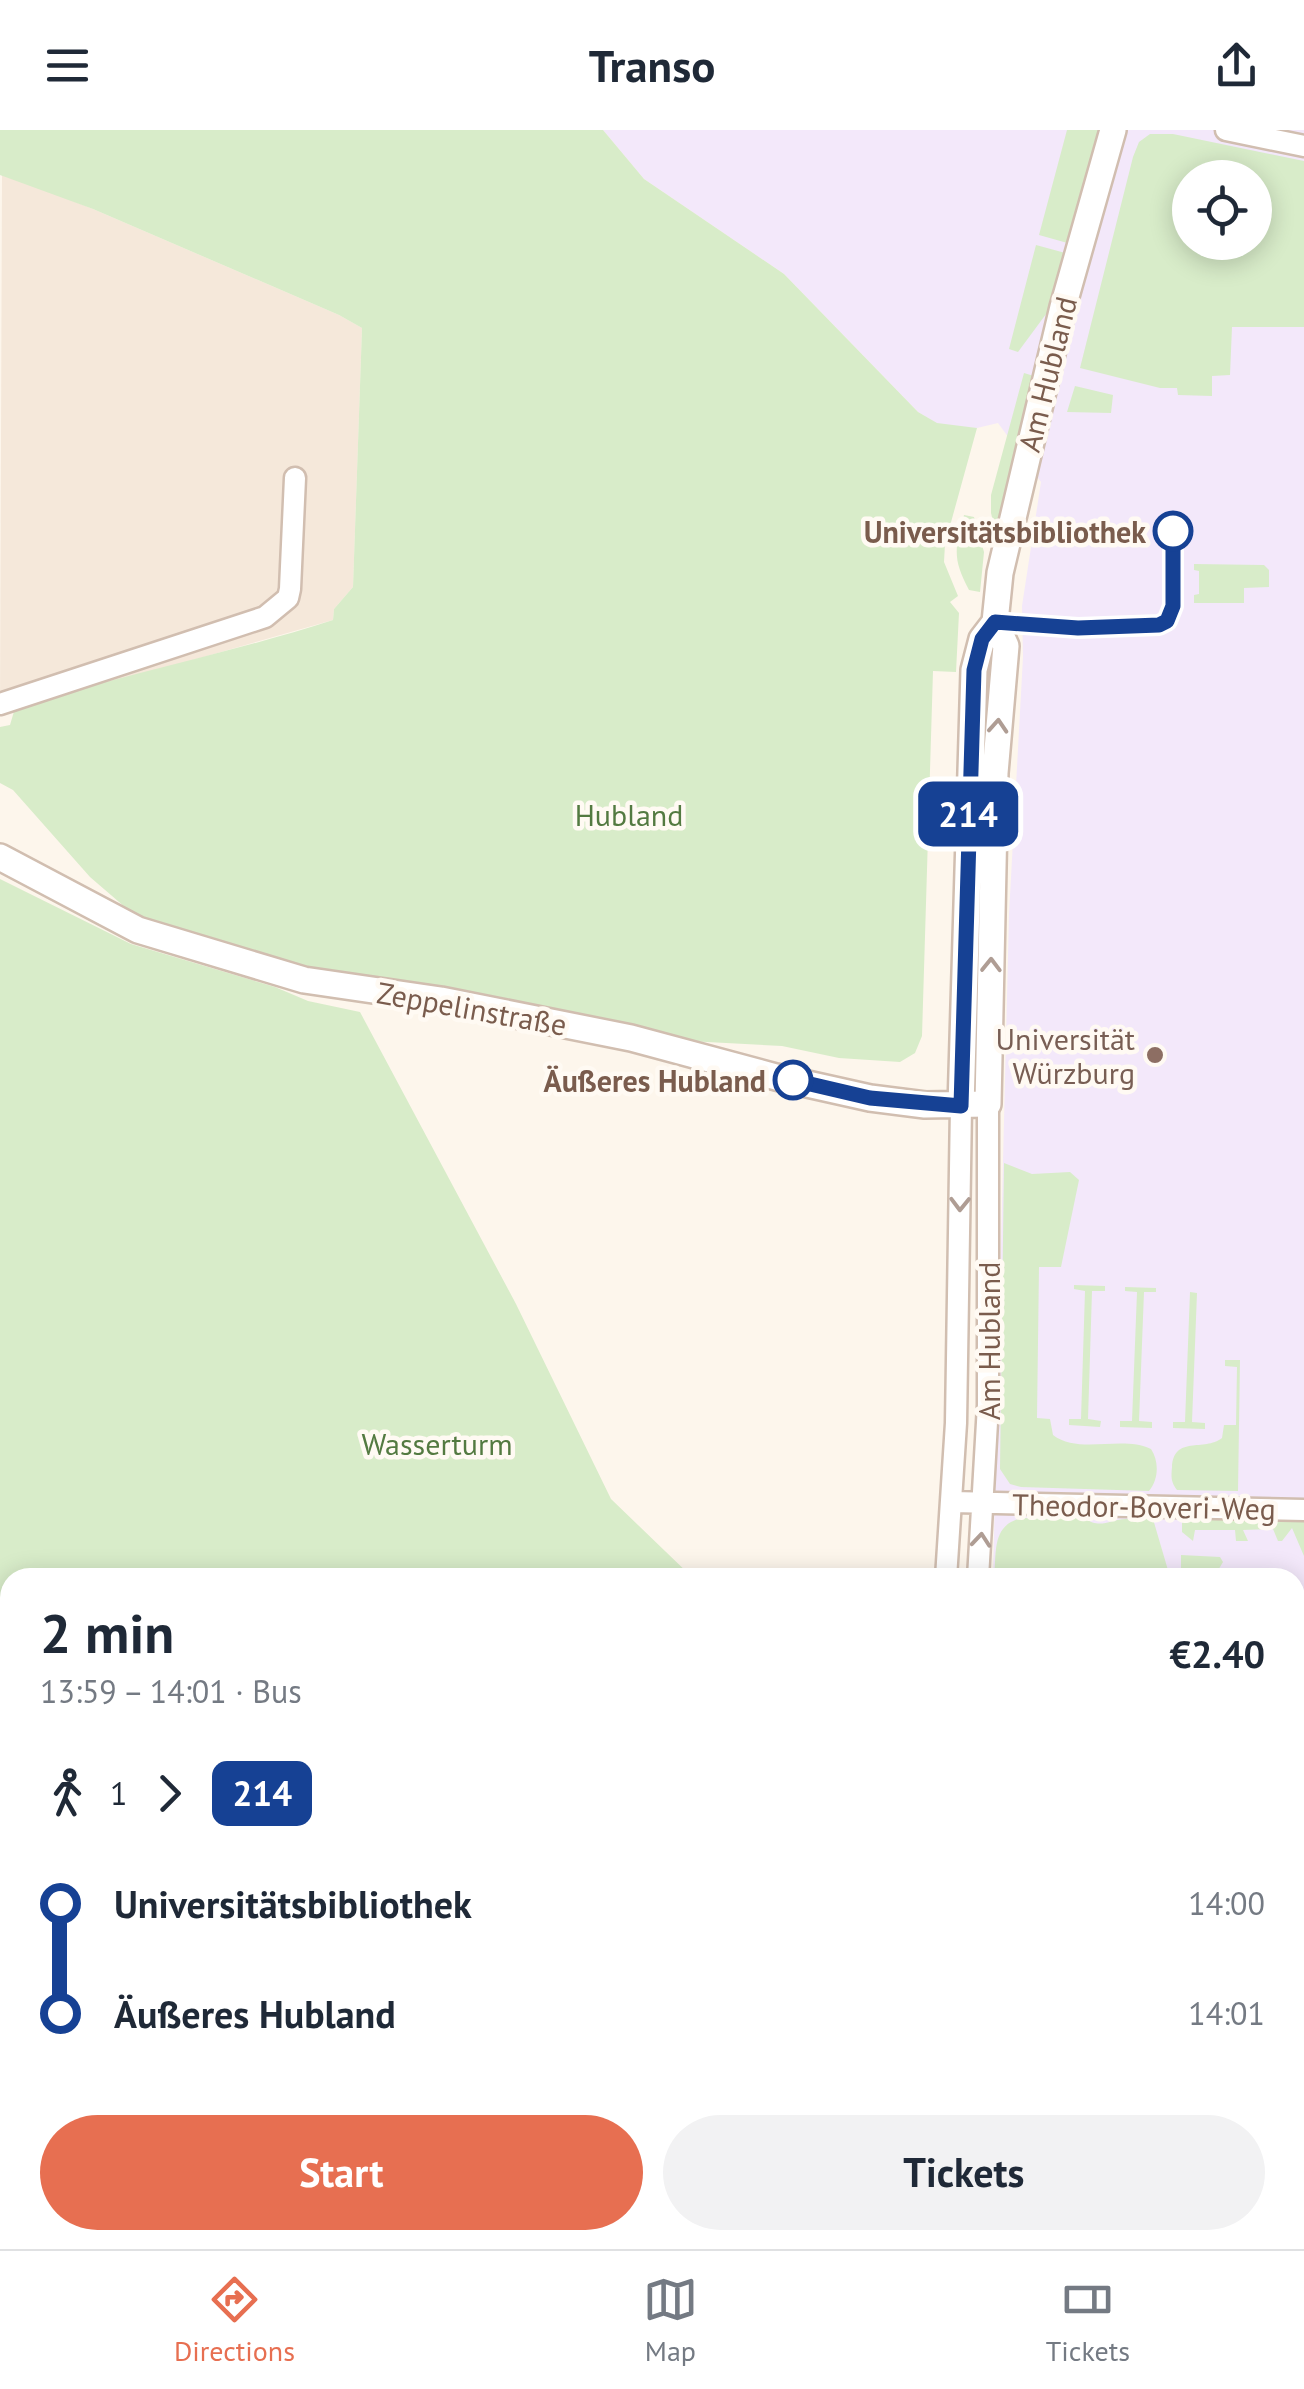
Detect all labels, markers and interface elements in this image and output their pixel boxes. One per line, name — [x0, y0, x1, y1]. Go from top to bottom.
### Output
text: Transo — [589, 36, 715, 94]
icon: menu — [40, 38, 95, 93]
icon: share — [1209, 38, 1264, 93]
map controls — [1172, 160, 1272, 260]
button: locate — [1172, 160, 1272, 260]
street label: Am Hubland — [1009, 292, 1085, 456]
place label: Universitätsbibliothek — [864, 512, 1146, 551]
marker: Universitätsbibliothek — [1154, 512, 1192, 550]
one-way arrow — [987, 718, 1009, 734]
line badge: 214 — [910, 782, 1026, 846]
text: 214 — [938, 791, 998, 837]
park label: Hubland — [575, 795, 683, 834]
one-way arrow — [980, 957, 1001, 973]
street label: Zeppelinstraße — [374, 972, 570, 1044]
place label: Universität Würzburg — [996, 1019, 1135, 1092]
marker: Universität Würzburg — [1144, 1044, 1166, 1066]
place label: Äußeres Hubland — [544, 1061, 766, 1100]
marker: Äußeres Hubland — [774, 1061, 812, 1099]
one-way arrow — [949, 1196, 970, 1212]
street label: Am Hubland — [969, 1262, 1008, 1420]
park label: Wasserturm — [362, 1424, 513, 1463]
street label: Theodor-Boveri-Weg — [1012, 1484, 1276, 1528]
one-way arrow — [970, 1532, 992, 1548]
text: 2 min — [40, 1597, 174, 1668]
text: €2.40 — [1169, 1629, 1265, 1678]
text: 13:59 – 14:01 · Bus — [40, 1670, 302, 1712]
icon: walk — [40, 1766, 95, 1821]
icon: forward — [142, 1766, 197, 1821]
text: 214 — [232, 1770, 292, 1816]
text: 1 — [110, 1772, 127, 1814]
text: Universitätsbibliothek — [114, 1879, 472, 1928]
text: 14:00 — [1188, 1882, 1265, 1924]
text: Äußeres Hubland — [114, 1989, 396, 2038]
text: 14:01 — [1188, 1992, 1265, 2034]
button: Start — [40, 2115, 643, 2230]
button: Tickets — [663, 2115, 1265, 2230]
tab: Directions — [174, 2272, 295, 2369]
tab: Map — [643, 2272, 698, 2369]
tab: Tickets — [1046, 2272, 1130, 2369]

